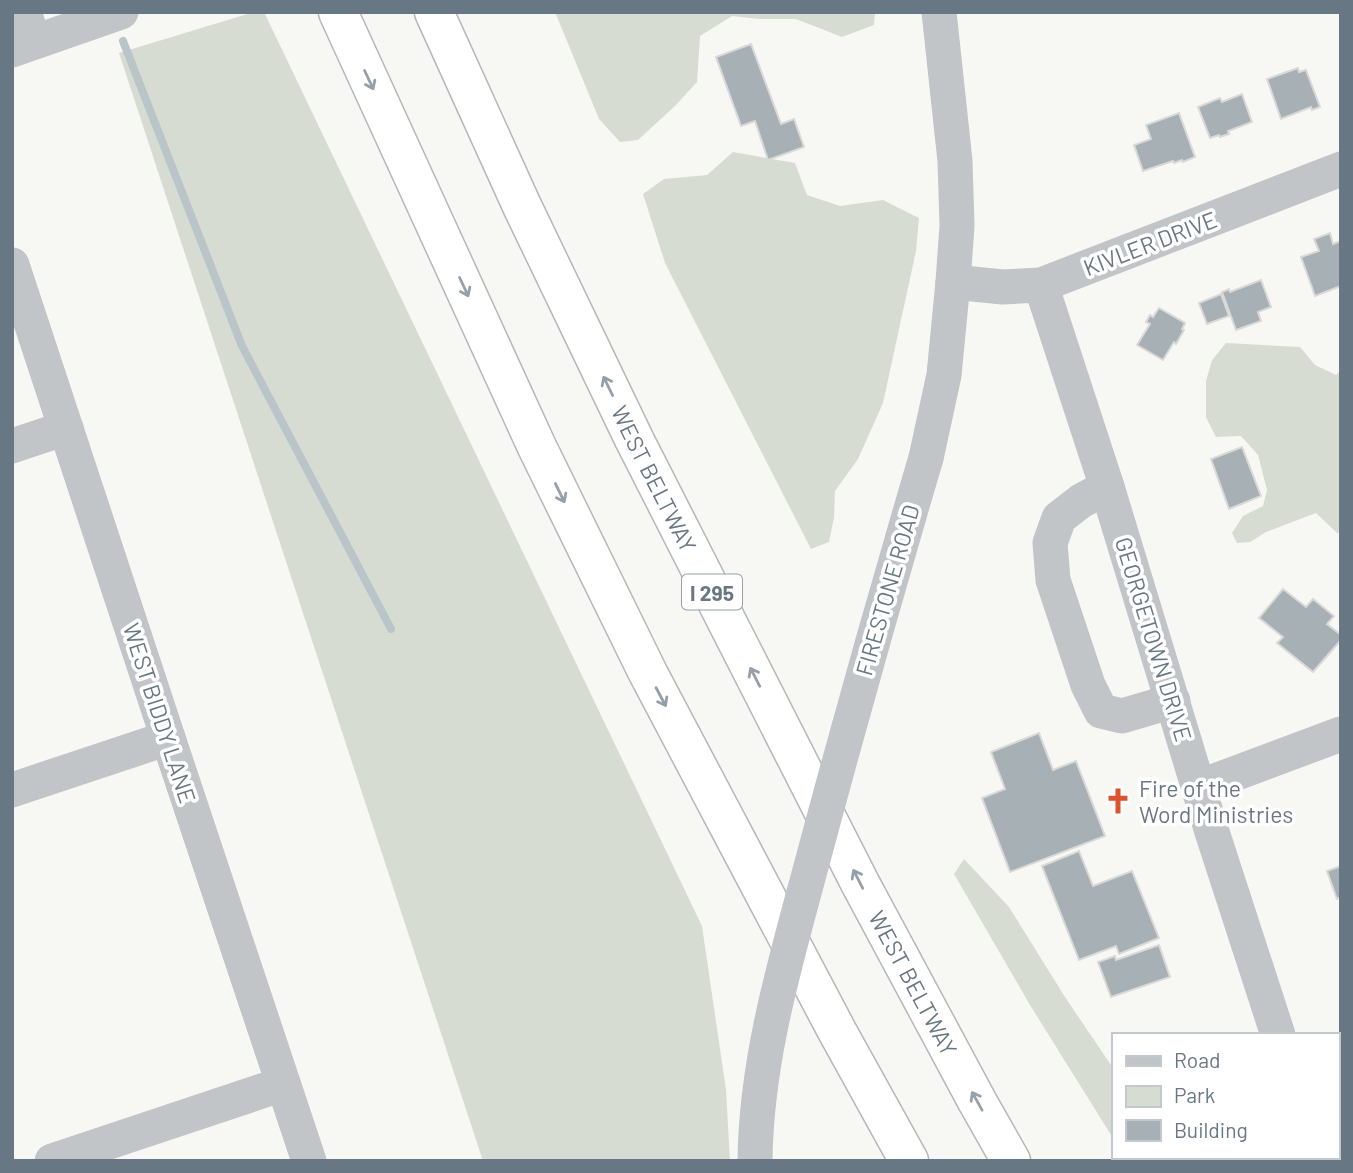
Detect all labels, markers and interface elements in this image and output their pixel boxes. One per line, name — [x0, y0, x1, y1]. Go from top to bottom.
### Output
one-way arrow — [363, 69, 376, 90]
street label: KIVLER DRIVE — [1079, 205, 1221, 281]
one-way arrow — [458, 276, 471, 297]
one-way arrow — [601, 376, 614, 397]
street label: WEST BELTWAY — [606, 401, 703, 556]
one-way arrow — [553, 482, 567, 503]
street label: FIRESTONE ROAD — [849, 501, 925, 679]
street label: GEORGETOWN DRIVE — [1110, 534, 1198, 744]
road number: I 295 — [682, 574, 742, 610]
street label: WEST BIDDY LANE — [118, 619, 202, 807]
one-way arrow — [747, 667, 761, 688]
one-way arrow — [655, 686, 668, 707]
place label: Fire of the Word Ministries — [1139, 774, 1293, 828]
church icon: Fire of the Word Ministries — [1103, 786, 1133, 816]
one-way arrow — [851, 869, 864, 890]
street label: WEST BELTWAY — [863, 906, 964, 1060]
legend — [1112, 1033, 1339, 1159]
text: Road — [1174, 1047, 1220, 1072]
text: Park — [1174, 1082, 1215, 1107]
one-way arrow — [970, 1092, 984, 1112]
text: Building — [1174, 1117, 1248, 1142]

